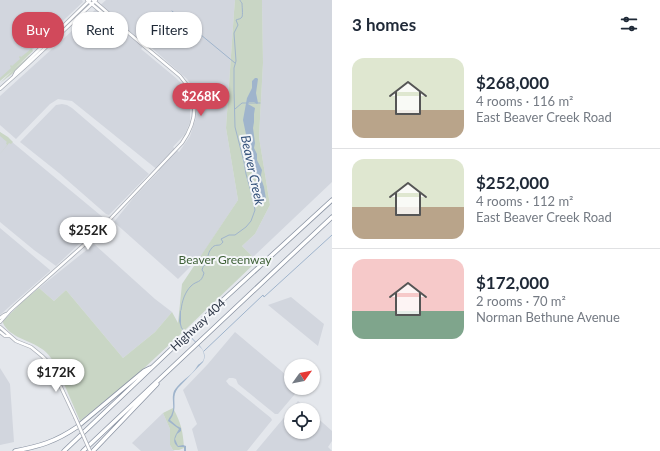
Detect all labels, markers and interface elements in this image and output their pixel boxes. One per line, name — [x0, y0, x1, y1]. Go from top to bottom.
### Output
chip: Buy — [12, 12, 64, 48]
chip: Rent — [72, 12, 128, 48]
chip: Filters — [136, 12, 202, 48]
icon: filters — [618, 13, 640, 35]
text: 3 homes — [352, 14, 416, 35]
text: $268,000 — [476, 72, 549, 93]
icon: home — [384, 74, 432, 122]
pin: $268K — [173, 83, 229, 117]
text: $268K — [181, 88, 221, 104]
text: 4 rooms · 116 m² — [476, 93, 573, 109]
text: East Beaver Creek Road — [476, 109, 612, 125]
water label: Beaver Creek — [238, 134, 268, 207]
text: $252,000 — [476, 172, 549, 193]
icon: home — [384, 175, 432, 223]
text: 4 rooms · 112 m² — [476, 193, 573, 209]
text: East Beaver Creek Road — [476, 209, 612, 225]
pin: $252K — [60, 217, 116, 251]
text: $252K — [68, 222, 108, 238]
park label: Beaver Greenway — [179, 252, 272, 267]
text: $172,000 — [476, 272, 549, 293]
icon: home — [384, 275, 432, 323]
text: 2 rooms · 70 m² — [476, 293, 566, 309]
street label: Highway 404 — [167, 295, 228, 354]
text: Norman Bethune Avenue — [476, 309, 620, 325]
pin: $172K — [28, 359, 84, 393]
north arrow — [284, 359, 320, 395]
map controls — [284, 359, 320, 439]
text: $172K — [36, 364, 76, 380]
button: locate — [284, 403, 320, 439]

